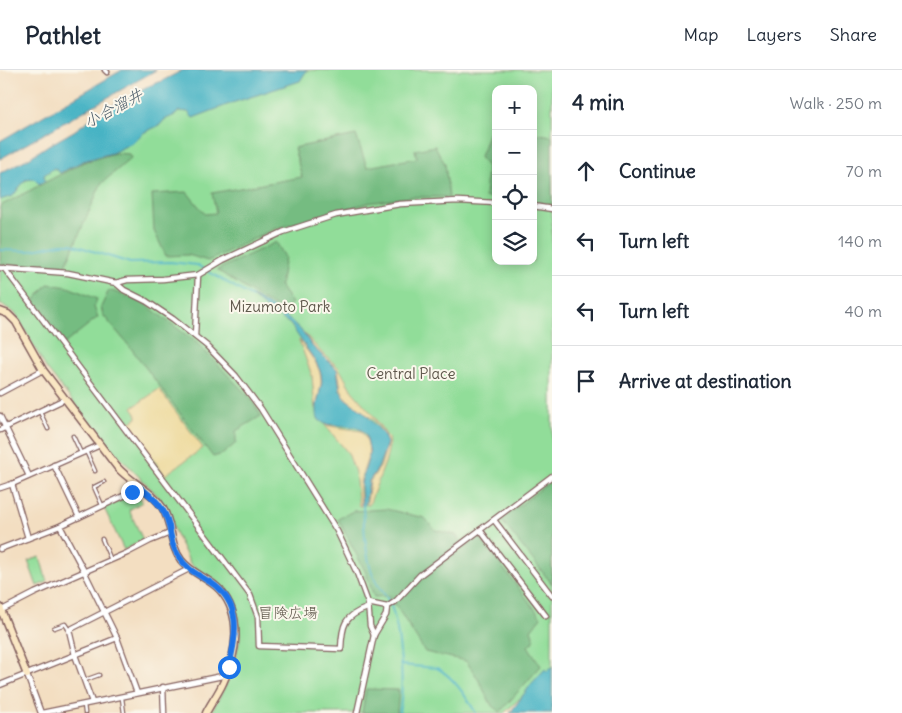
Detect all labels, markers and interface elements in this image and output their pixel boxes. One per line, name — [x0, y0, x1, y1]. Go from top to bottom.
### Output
text: Pathlet — [25, 20, 101, 50]
text: Map — [683, 23, 718, 46]
text: Layers — [746, 23, 802, 46]
text: Share — [830, 23, 877, 46]
water label: 小合溜井 — [80, 84, 147, 132]
map controls — [492, 85, 537, 265]
button: + — [492, 85, 537, 130]
text: 4 min — [572, 89, 624, 116]
text: Walk · 250 m — [790, 93, 882, 113]
button: − — [492, 130, 537, 175]
icon: ahead — [572, 157, 600, 185]
text: Continue — [619, 159, 696, 183]
text: 70 m — [846, 161, 882, 181]
button: locate — [492, 175, 537, 220]
button: layers — [492, 220, 537, 265]
icon: left — [572, 227, 600, 255]
text: Turn left — [619, 229, 689, 253]
text: 140 m — [838, 231, 882, 251]
park label: Mizumoto Park — [230, 297, 331, 316]
icon: left — [572, 297, 600, 325]
text: Turn left — [619, 299, 689, 323]
text: 40 m — [844, 301, 882, 321]
park label: Central Place — [367, 364, 455, 383]
icon: arrive — [572, 367, 600, 395]
text: Arrive at destination — [619, 369, 792, 393]
route end — [121, 481, 144, 504]
park label: 冒険広場 — [258, 603, 318, 622]
route start — [218, 656, 241, 679]

